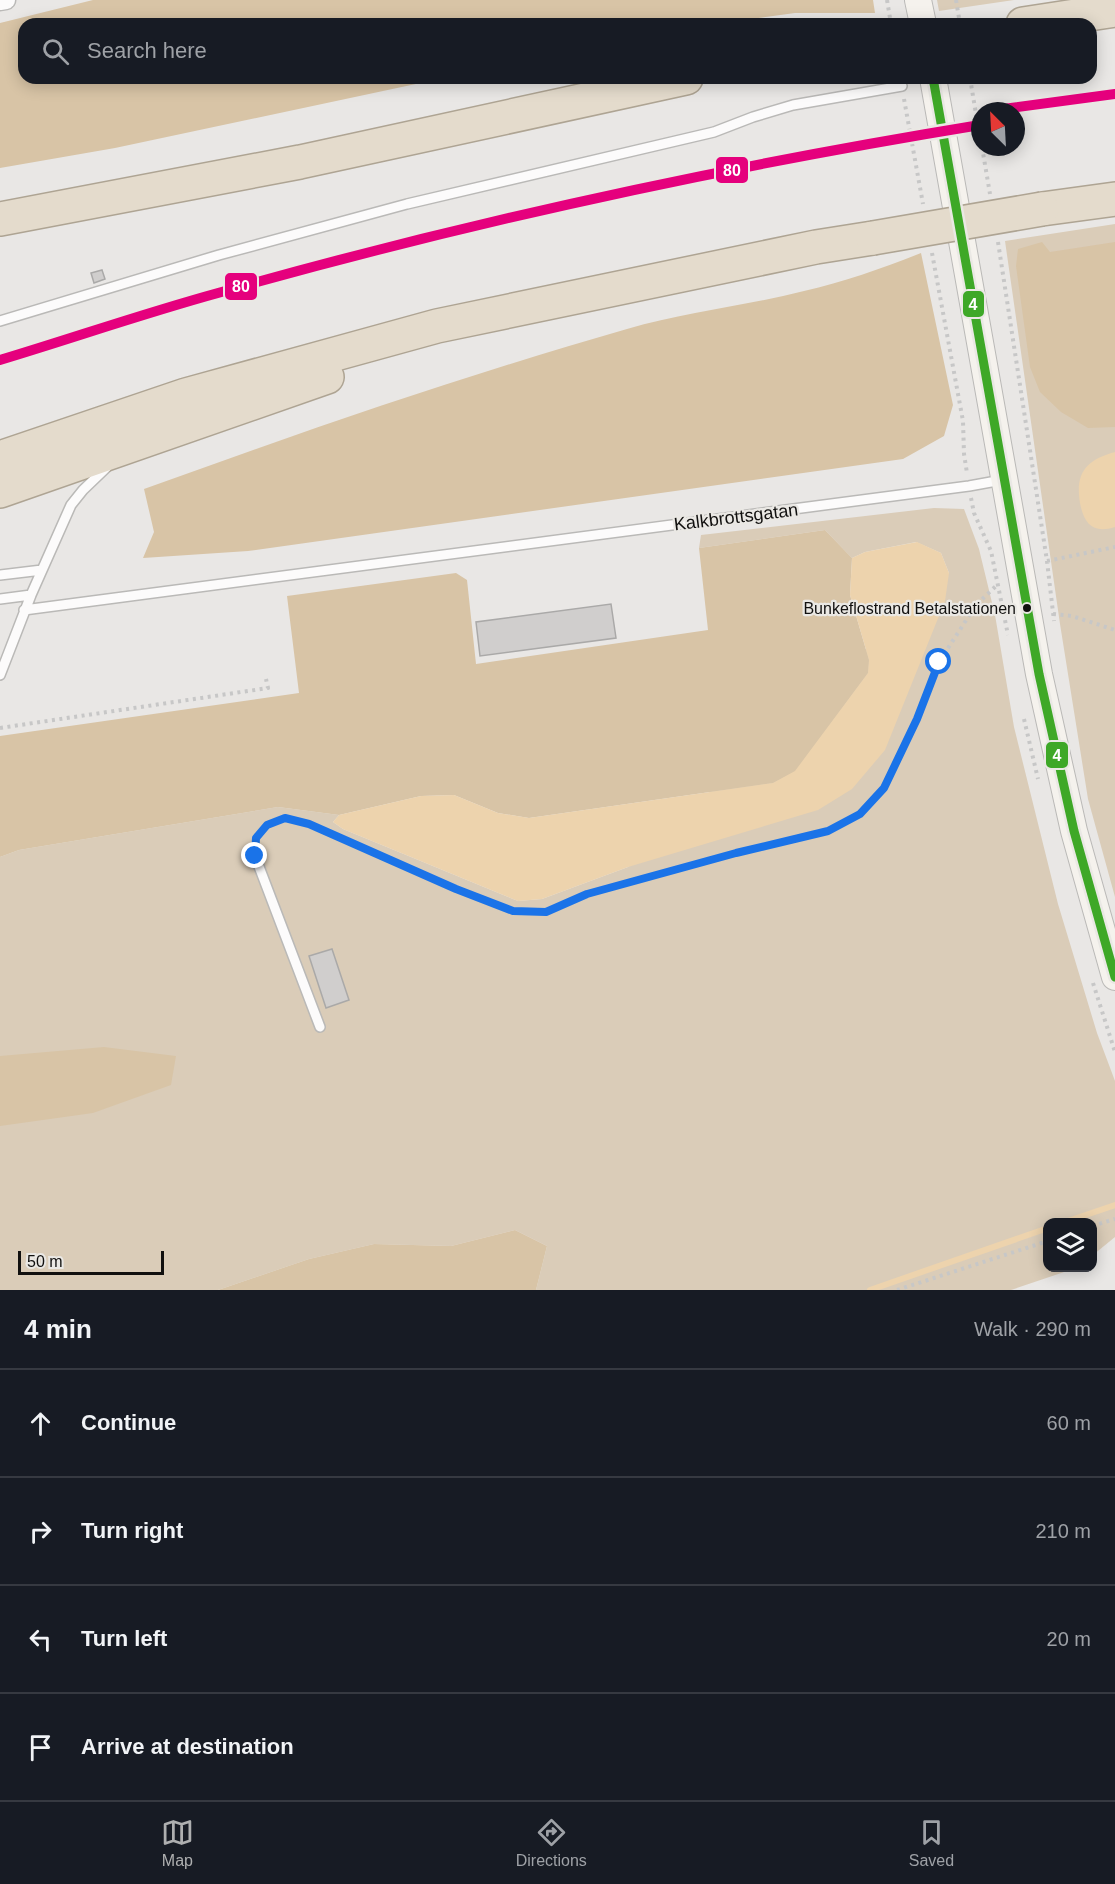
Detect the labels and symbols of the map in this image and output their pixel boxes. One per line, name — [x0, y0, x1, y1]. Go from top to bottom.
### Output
north arrow — [971, 102, 1025, 156]
line badge: 80 — [715, 156, 749, 184]
text: 80 — [723, 162, 741, 179]
line badge: 80 — [224, 272, 258, 301]
text: 80 — [232, 278, 250, 295]
line badge: 4 — [962, 290, 985, 318]
text: 4 — [969, 296, 978, 313]
street label: Kalkbrottsgatan — [673, 499, 799, 535]
place label: Bunkeflostrand Betalstationen — [803, 600, 1016, 617]
marker: Bunkeflostrand Betalstationen — [1021, 602, 1033, 614]
route start — [925, 648, 951, 674]
line badge: 4 — [1045, 741, 1069, 769]
text: 4 — [1053, 747, 1062, 764]
route end — [241, 842, 267, 868]
scale bar — [18, 1248, 164, 1276]

